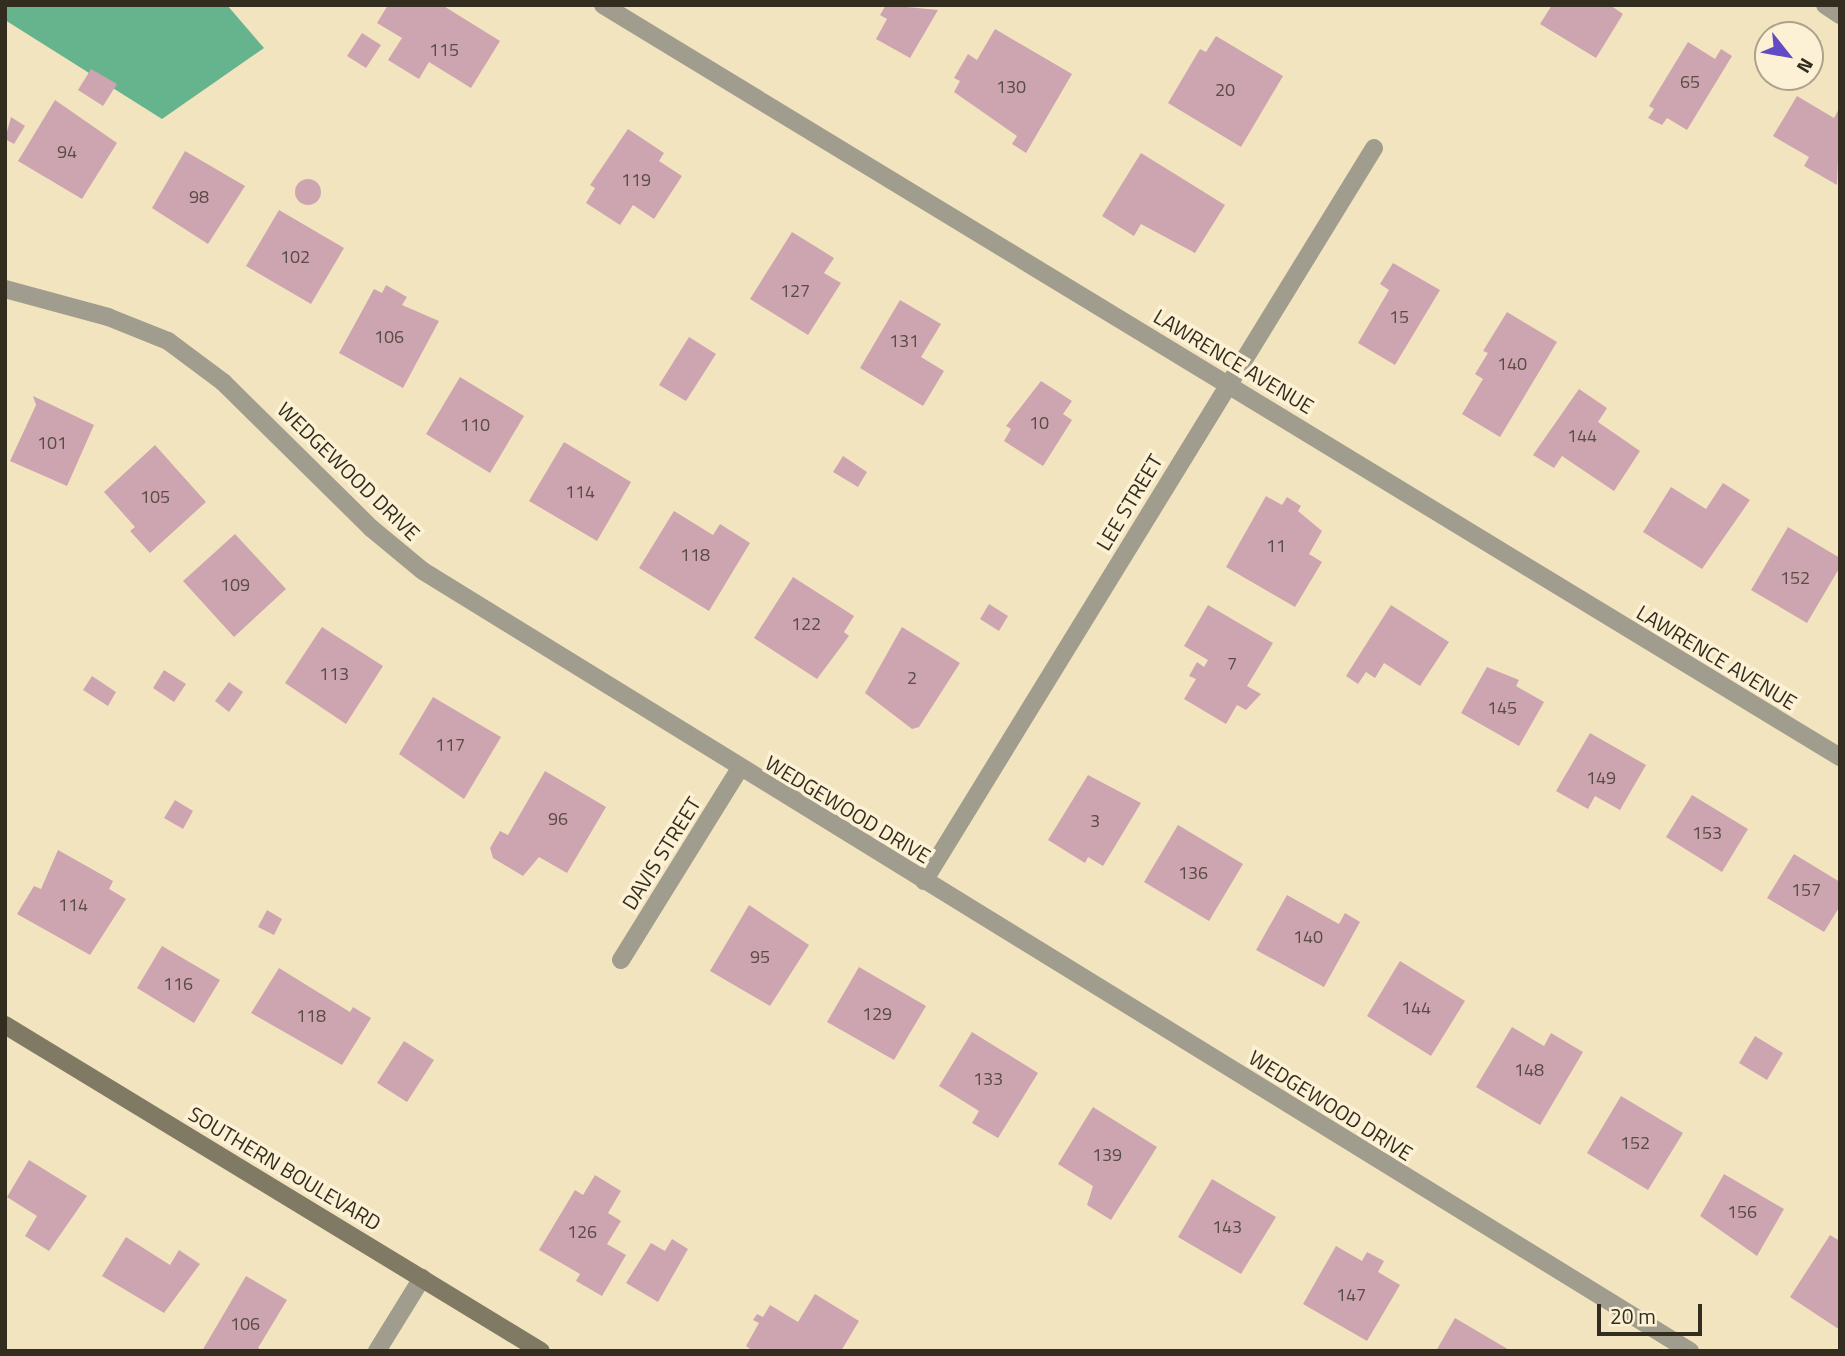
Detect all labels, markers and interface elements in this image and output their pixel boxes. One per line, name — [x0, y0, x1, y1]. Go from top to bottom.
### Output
north arrow — [1754, 21, 1824, 91]
house number: 115 — [429, 39, 459, 61]
text: N — [1790, 53, 1822, 79]
house number: 65 — [1680, 71, 1700, 93]
house number: 130 — [996, 76, 1026, 98]
house number: 20 — [1215, 79, 1235, 101]
house number: 94 — [57, 141, 77, 163]
house number: 119 — [621, 169, 651, 191]
house number: 98 — [189, 186, 209, 208]
house number: 102 — [280, 246, 310, 268]
house number: 127 — [780, 280, 810, 302]
street label: LAWRENCE AVENUE — [1149, 303, 1319, 419]
house number: 15 — [1389, 306, 1409, 328]
house number: 106 — [374, 326, 404, 348]
house number: 131 — [889, 330, 919, 352]
house number: 140 — [1497, 353, 1527, 375]
street label: WEDGEWOOD DRIVE — [273, 397, 425, 545]
house number: 10 — [1029, 412, 1049, 434]
house number: 110 — [460, 414, 490, 436]
house number: 144 — [1567, 425, 1597, 447]
house number: 101 — [37, 432, 67, 454]
street label: LEE STREET — [1091, 449, 1167, 555]
house number: 114 — [565, 481, 595, 503]
house number: 105 — [140, 486, 170, 508]
house number: 11 — [1266, 535, 1286, 557]
house number: 118 — [680, 544, 710, 566]
house number: 152 — [1780, 567, 1810, 589]
house number: 109 — [220, 574, 250, 596]
street label: LAWRENCE AVENUE — [1632, 599, 1802, 715]
house number: 122 — [791, 613, 821, 635]
house number: 7 — [1227, 653, 1237, 675]
house number: 113 — [319, 663, 349, 685]
house number: 2 — [907, 667, 917, 689]
house number: 145 — [1487, 697, 1517, 719]
house number: 117 — [435, 734, 465, 756]
street label: WEDGEWOOD DRIVE — [761, 750, 935, 868]
house number: 149 — [1586, 767, 1616, 789]
street label: DAVIS STREET — [616, 792, 706, 914]
house number: 96 — [548, 808, 568, 830]
house number: 3 — [1090, 810, 1100, 832]
house number: 153 — [1692, 822, 1722, 844]
house number: 136 — [1178, 862, 1208, 884]
house number: 157 — [1791, 879, 1821, 901]
house number: 114 — [58, 894, 88, 916]
house number: 140 — [1293, 926, 1323, 948]
house number: 95 — [750, 946, 770, 968]
house number: 116 — [163, 973, 193, 995]
house number: 144 — [1401, 997, 1431, 1019]
house number: 129 — [862, 1003, 892, 1025]
house number: 118 — [296, 1005, 326, 1027]
street label: WEDGEWOOD DRIVE — [1244, 1044, 1418, 1166]
house number: 148 — [1514, 1059, 1544, 1081]
house number: 133 — [973, 1068, 1003, 1090]
street label: SOUTHERN BOULEVARD — [184, 1101, 386, 1235]
house number: 152 — [1620, 1132, 1650, 1154]
house number: 139 — [1092, 1144, 1122, 1166]
house number: 156 — [1727, 1201, 1757, 1223]
house number: 143 — [1212, 1216, 1242, 1238]
house number: 126 — [567, 1221, 597, 1243]
house number: 147 — [1336, 1284, 1366, 1306]
scale bar — [1600, 1290, 1705, 1334]
text: 20 m — [1610, 1300, 1656, 1332]
house number: 106 — [230, 1313, 260, 1335]

